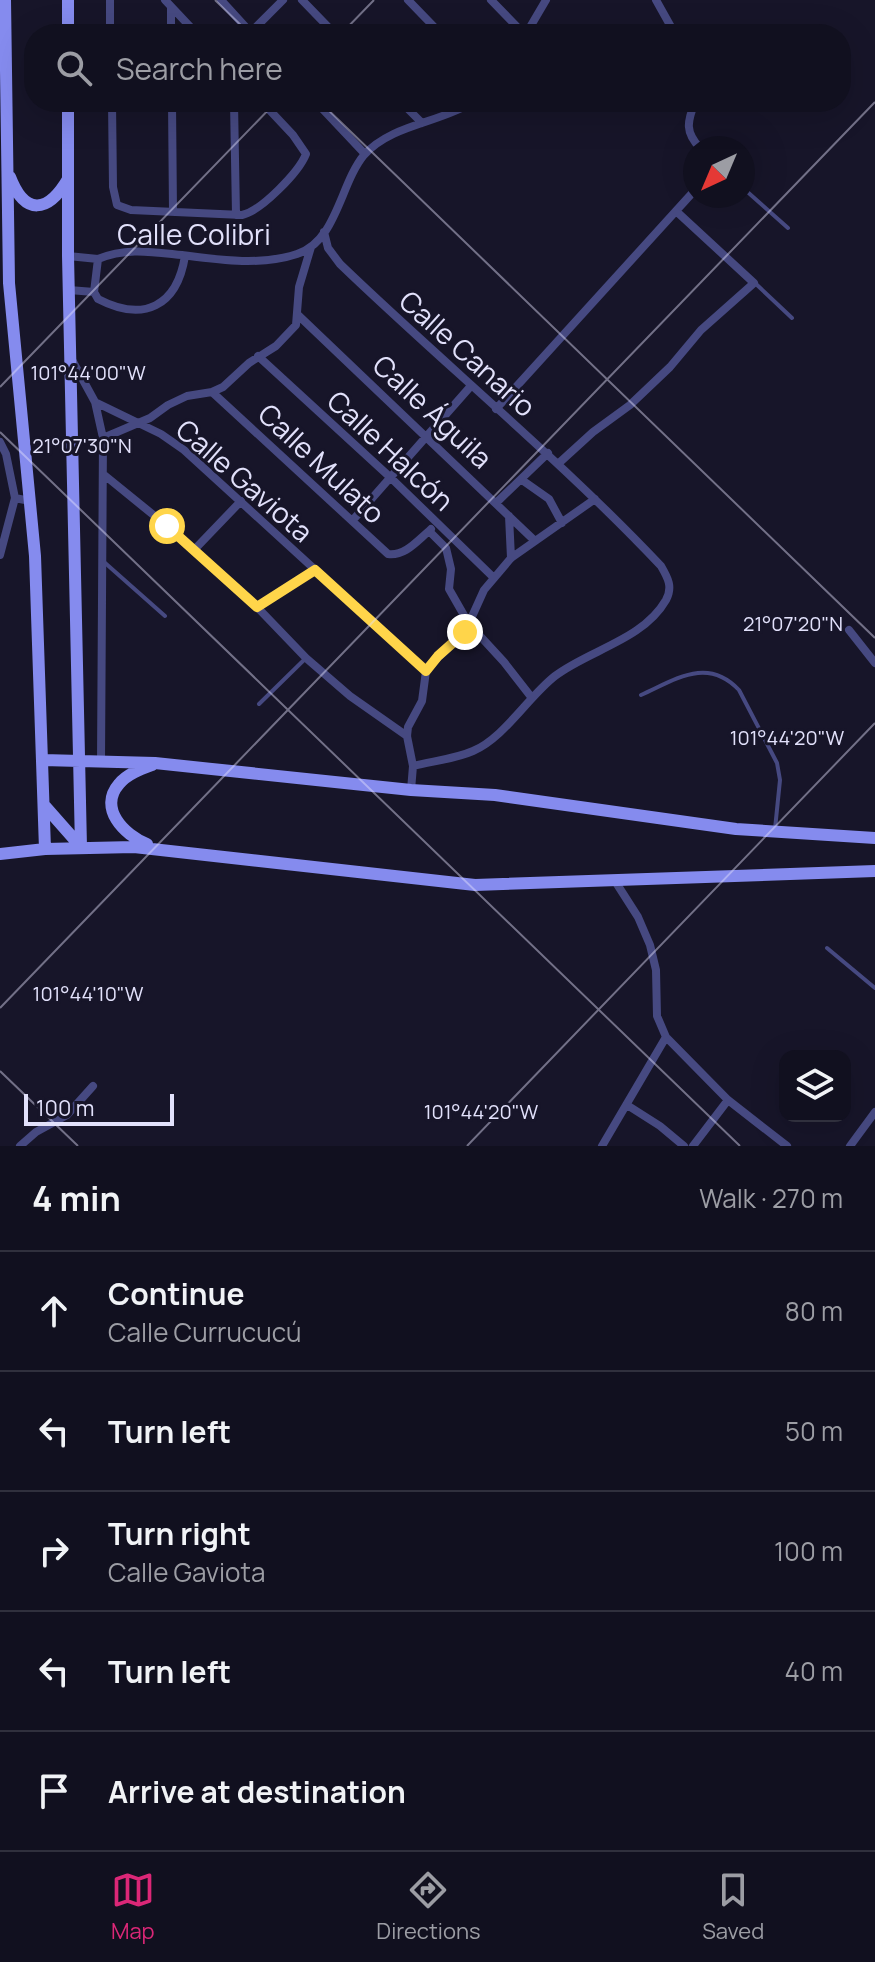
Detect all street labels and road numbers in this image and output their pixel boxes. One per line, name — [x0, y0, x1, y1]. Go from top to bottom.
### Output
street label: Calle Colibri — [117, 215, 271, 253]
street label: Calle Canario — [392, 281, 544, 425]
street label: Calle Águila — [365, 346, 501, 476]
street label: Calle Halcón — [319, 381, 463, 519]
street label: Calle Mulato — [250, 395, 394, 531]
street label: Calle Gaviota — [169, 410, 321, 550]

